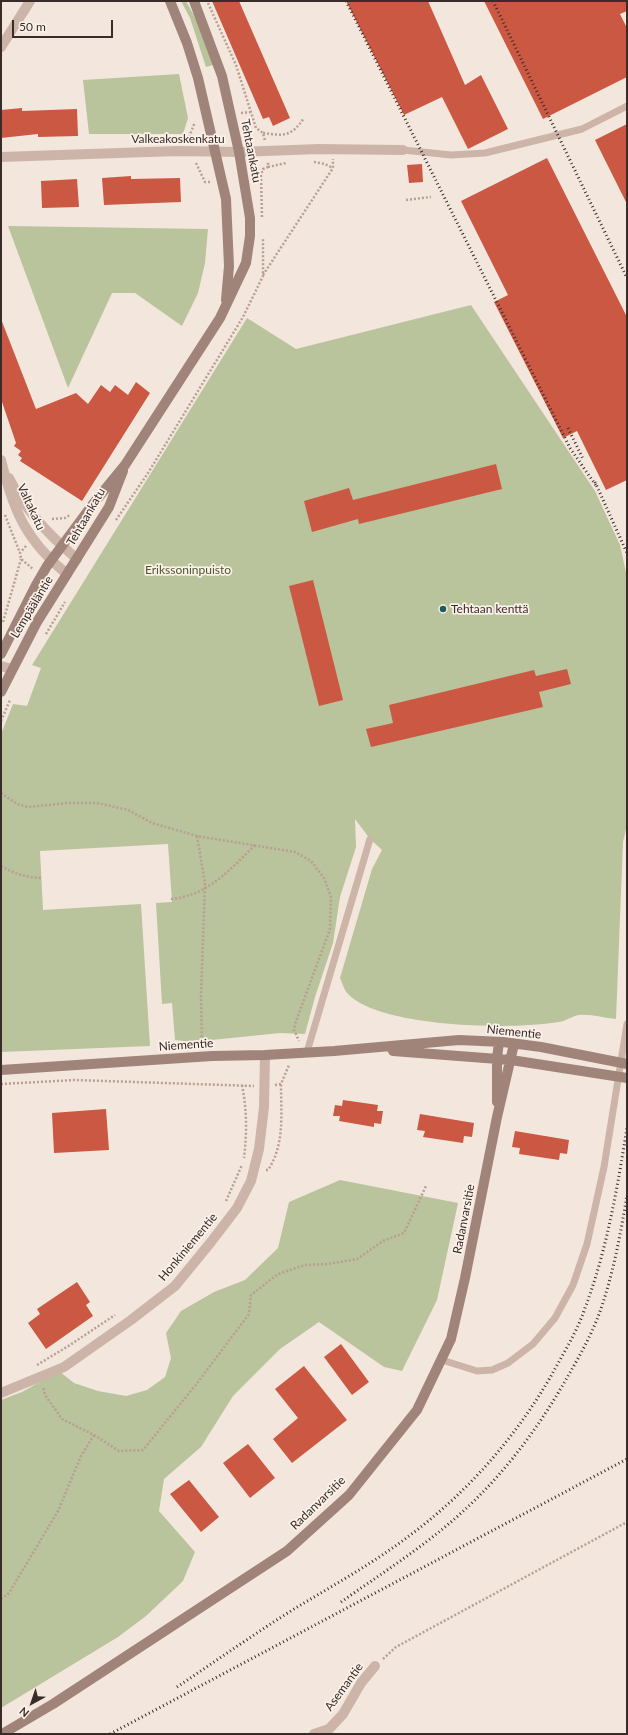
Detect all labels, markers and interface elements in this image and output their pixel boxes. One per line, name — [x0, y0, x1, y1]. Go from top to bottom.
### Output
scale bar — [14, 12, 115, 38]
text: 50 m — [19, 19, 46, 34]
street label: Tehtaankatu — [238, 118, 264, 184]
street label: Valkeakoskenkatu — [131, 132, 225, 146]
street label: Valtakatu — [14, 482, 48, 532]
street label: Tehtaankatu — [64, 485, 108, 549]
park label: Erikssoninpuisto — [145, 563, 231, 577]
street label: Lempääläntie — [8, 573, 56, 641]
place label: Tehtaan kenttä — [451, 602, 528, 616]
marker: Tehtaan kenttä — [438, 604, 448, 614]
street label: Niementie — [486, 1022, 542, 1042]
street label: Niementie — [158, 1036, 214, 1054]
street label: Radanvarsitie — [450, 1183, 478, 1255]
street label: Honkiniementie — [156, 1210, 220, 1284]
street label: Radanvarsitie — [288, 1473, 348, 1533]
street label: Asemantie — [322, 1660, 366, 1714]
north arrow — [12, 1683, 52, 1723]
text: N — [17, 1705, 31, 1720]

